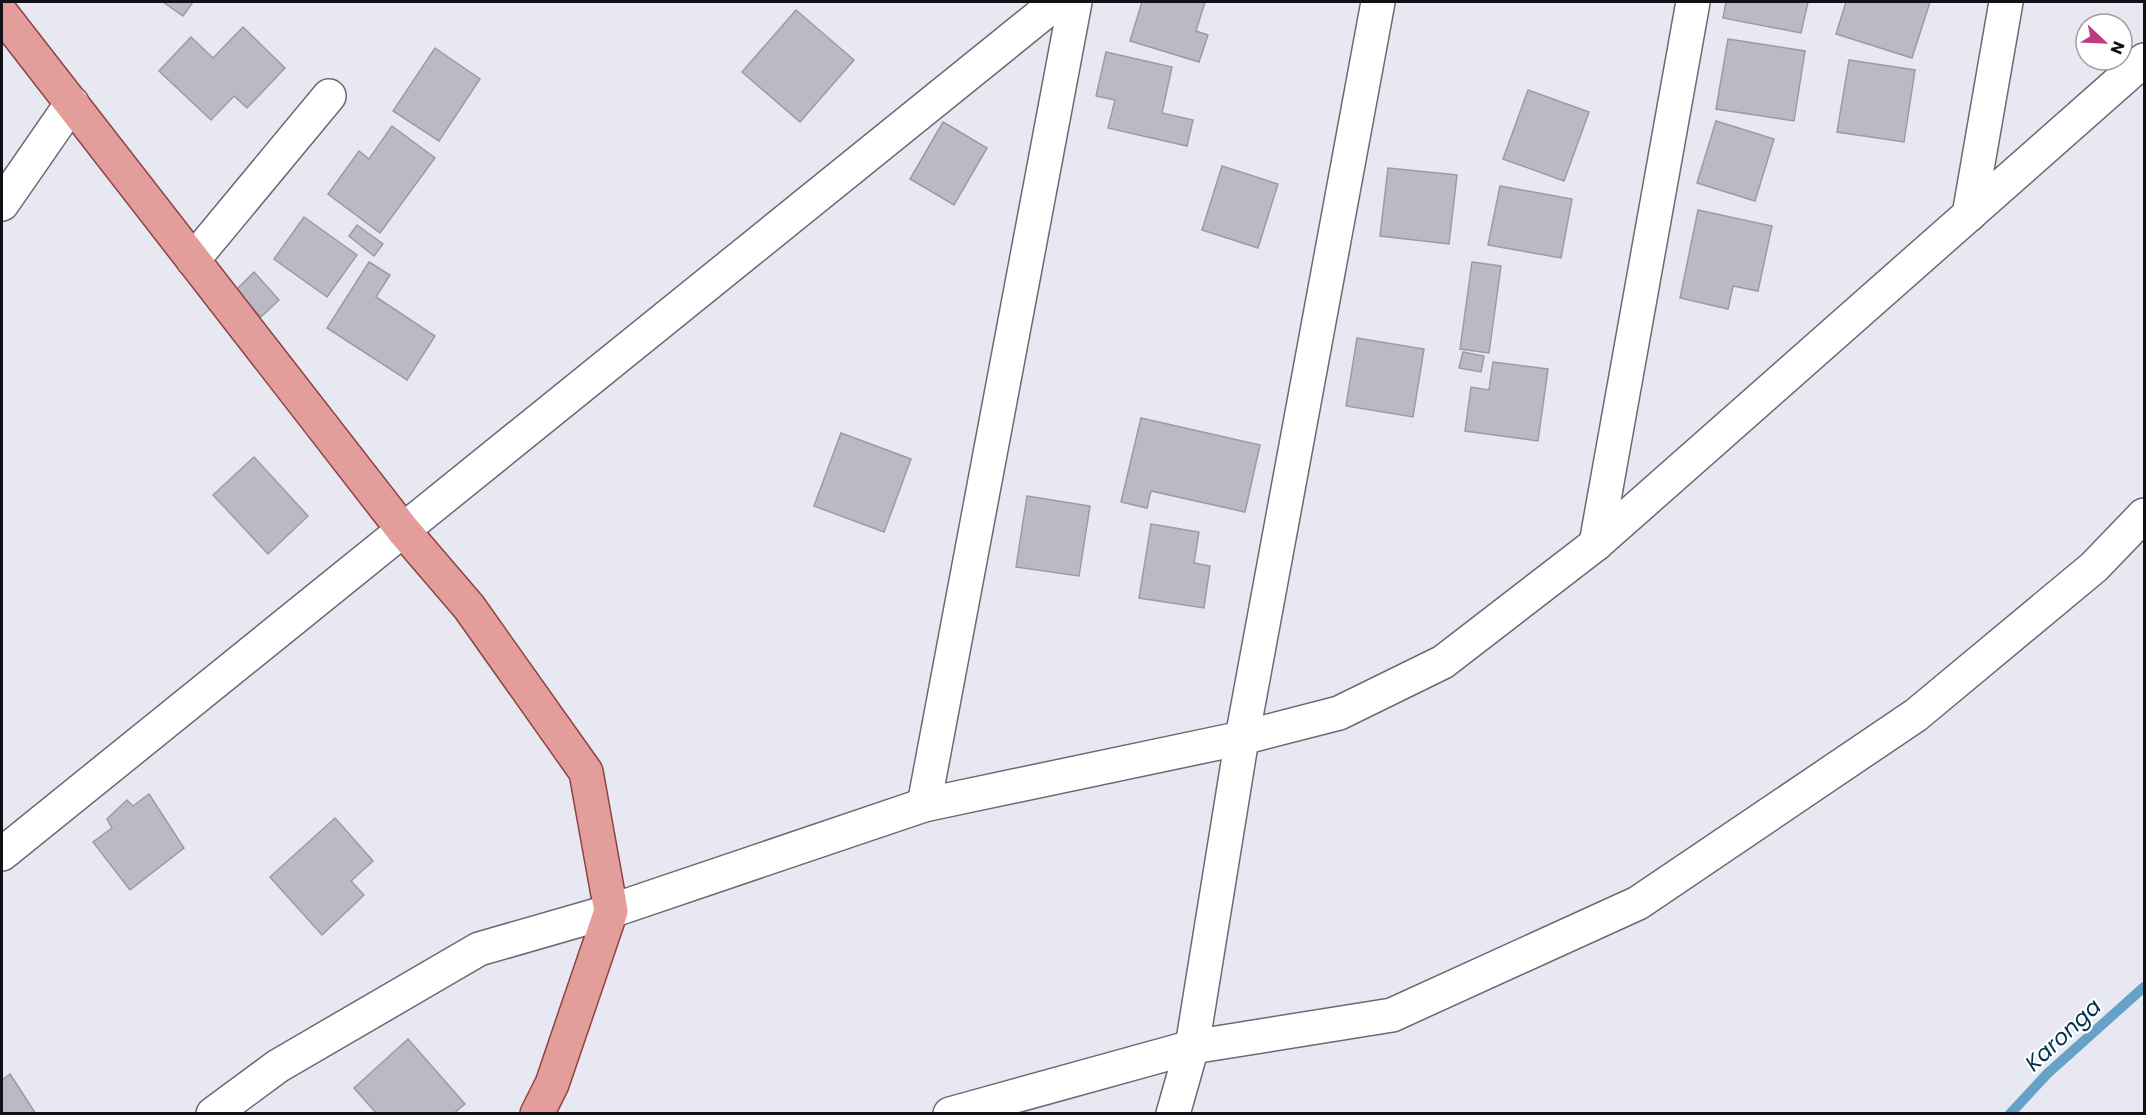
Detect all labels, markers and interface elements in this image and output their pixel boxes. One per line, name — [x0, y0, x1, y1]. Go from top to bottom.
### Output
north arrow — [2074, 12, 2134, 72]
text: N — [2104, 38, 2130, 58]
water label: Karonga — [2018, 991, 2108, 1078]

